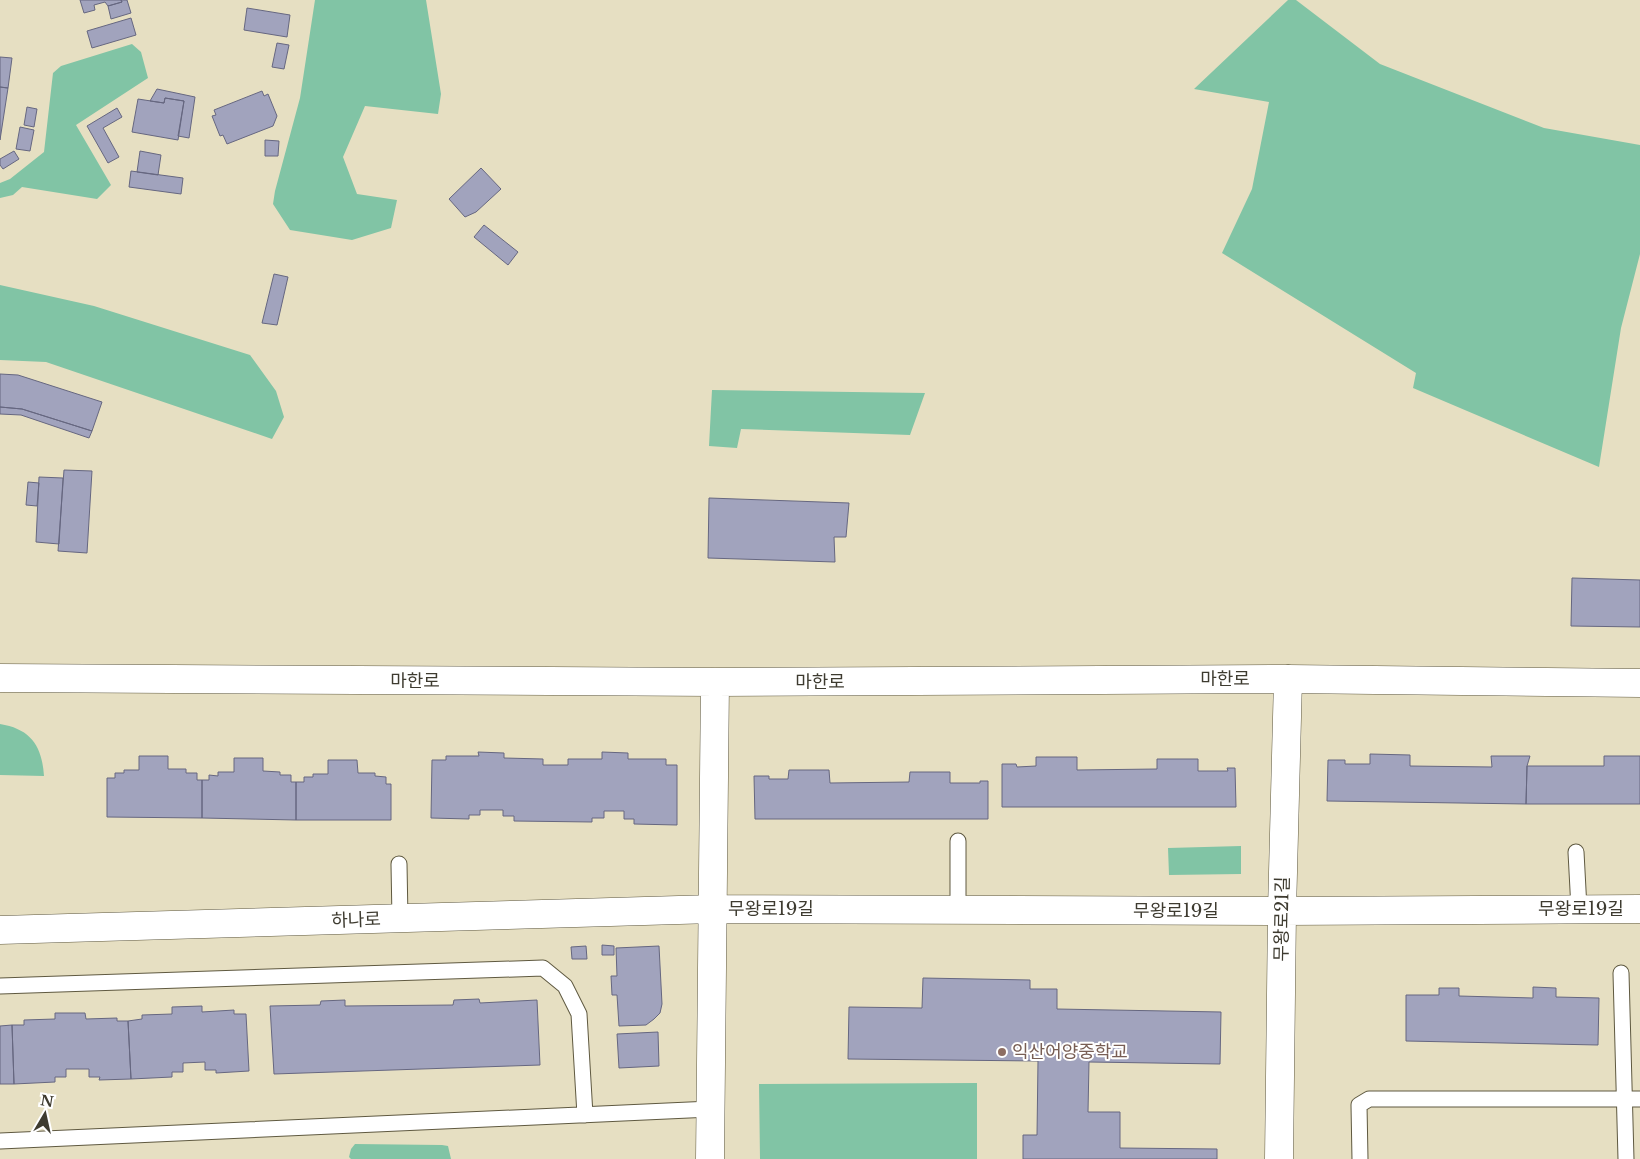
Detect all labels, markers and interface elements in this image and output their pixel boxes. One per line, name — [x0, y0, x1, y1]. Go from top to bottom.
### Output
street label: 마한로 — [1200, 668, 1250, 690]
street label: 마한로 — [390, 670, 440, 692]
street label: 마한로 — [795, 671, 845, 693]
street label: 무왕로21길 — [1270, 876, 1294, 962]
street label: 무왕로19길 — [728, 898, 814, 920]
street label: 무왕로19길 — [1538, 898, 1624, 920]
street label: 무왕로19길 — [1133, 900, 1219, 922]
street label: 하나로 — [331, 908, 381, 932]
place label: 익산어양중학교 — [1012, 1041, 1128, 1063]
marker: 익산어양중학교 — [996, 1046, 1008, 1058]
north arrow — [20, 1089, 70, 1139]
text: N — [39, 1091, 55, 1111]

